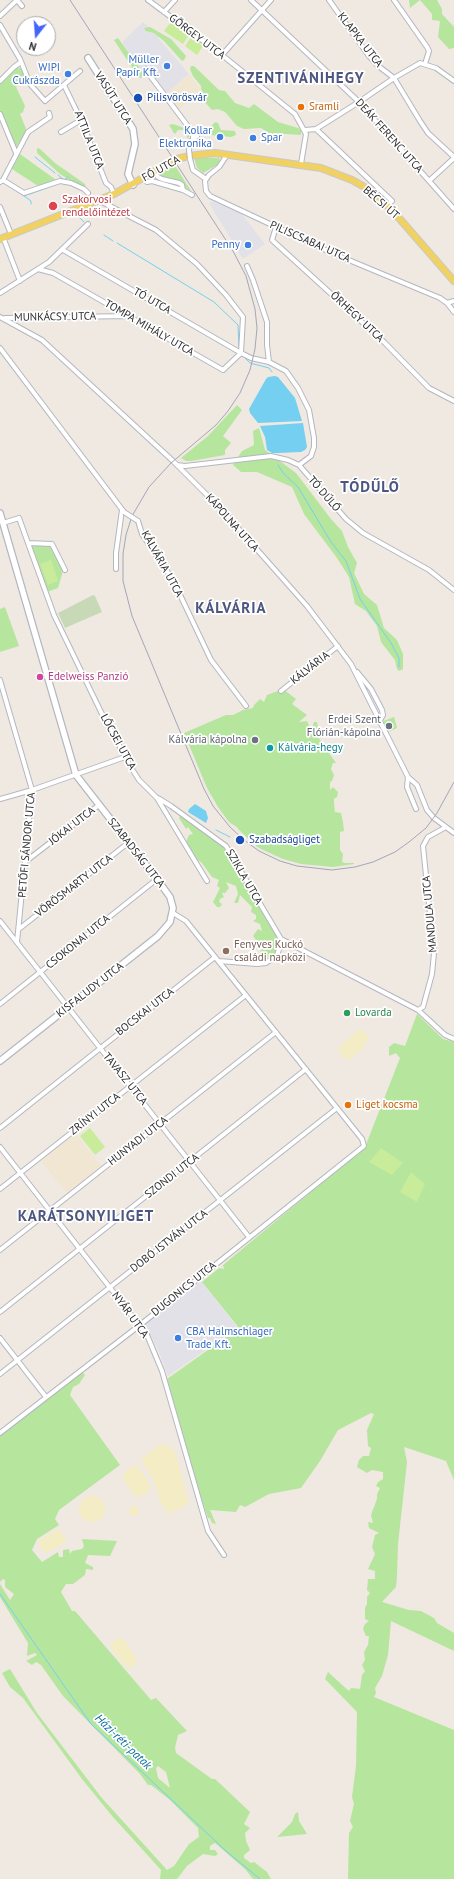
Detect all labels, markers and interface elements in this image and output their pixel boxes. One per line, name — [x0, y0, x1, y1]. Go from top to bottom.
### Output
street label: KLAPKA UTCA — [334, 10, 386, 70]
street label: GÖRGEY UTCA — [166, 12, 228, 62]
north arrow — [16, 16, 56, 56]
text: N — [27, 39, 38, 54]
place label: Müller Papír Kft. — [116, 53, 159, 79]
place label: WIPI Cukrászda — [13, 61, 60, 87]
marker: Müller Papír Kft. — [162, 61, 172, 71]
marker: WIPI Cukrászda — [63, 69, 73, 79]
street label: VASÚT UTCA — [92, 69, 134, 127]
district label: SZENTIVÁNIHEGY — [237, 70, 365, 88]
place label: Pilisvörösvár — [147, 91, 207, 105]
marker: Pilisvörösvár — [132, 92, 144, 104]
street label: DEÁK FERENC UTCA — [352, 96, 426, 176]
place label: Sramli — [309, 100, 339, 114]
marker: Sramli — [296, 102, 306, 112]
street label: ATTILA UTCA — [71, 109, 107, 171]
place label: Kollar Elektronika — [159, 124, 212, 150]
place label: Spar — [261, 131, 282, 145]
marker: Kollar Elektronika — [215, 132, 225, 142]
marker: Spar — [248, 133, 258, 143]
street label: FŐ UTCA — [140, 153, 182, 185]
street label: BÉCSI ÚT — [360, 184, 402, 222]
place label: Szakorvosi rendelőintézet — [62, 193, 130, 219]
marker: Szakorvosi rendelőintézet — [47, 200, 59, 212]
street label: PILISCSABAI UTCA — [268, 218, 352, 266]
place label: Penny — [211, 238, 240, 252]
marker: Penny — [243, 240, 253, 250]
street label: TÓ UTCA — [131, 285, 173, 317]
street label: ŐRHEGY UTCA — [328, 289, 386, 345]
street label: TOMPA MIHÁLY UTCA — [102, 297, 196, 359]
street label: MUNKÁCSY UTCA — [14, 310, 96, 324]
street label: TÓ DŰLŐ — [305, 473, 343, 515]
district label: TÓDŰLŐ — [340, 479, 400, 497]
street label: KÁPOLNA UTCA — [202, 491, 262, 555]
street label: KÁLVÁRIA UTCA — [138, 529, 186, 599]
district label: KÁLVÁRIA — [195, 600, 267, 618]
street label: KÁLVÁRIA — [288, 649, 332, 687]
place label: Edelweiss Panzió — [48, 670, 128, 684]
marker: Edelweiss Panzió — [35, 672, 45, 682]
street label: LŐCSEI UTCA — [97, 712, 139, 772]
place label: Erdei Szent Flórián-kápolna — [307, 713, 381, 739]
marker: Erdei Szent Flórián-kápolna — [384, 721, 394, 731]
place label: Kálvária kápolna — [169, 733, 247, 747]
marker: Kálvária kápolna — [250, 735, 260, 745]
place label: Kálvária-hegy — [278, 741, 343, 755]
marker: Kálvária-hegy — [265, 743, 275, 753]
street label: PETŐFI SÁNDOR UTCA — [16, 792, 38, 898]
street label: JÓKAI UTCA — [46, 804, 98, 848]
street label: SZABADSÁG UTCA — [105, 815, 167, 891]
place label: Szabadságliget — [249, 833, 320, 847]
marker: Szabadságliget — [234, 834, 246, 846]
street label: SZIKLA UTCA — [223, 847, 265, 907]
street label: VÖRÖSMARTY UTCA — [33, 852, 115, 920]
street label: MANDULA UTCA — [420, 875, 440, 953]
street label: CSOKONAI UTCA — [43, 912, 113, 972]
place label: Fenyves Kuckó családi napközi — [234, 938, 306, 964]
marker: Fenyves Kuckó családi napközi — [221, 946, 231, 956]
street label: KISFALUDY UTCA — [54, 960, 126, 1020]
street label: BOCSKAI UTCA — [113, 985, 177, 1039]
place label: Lovarda — [355, 1006, 392, 1020]
marker: Lovarda — [342, 1008, 352, 1018]
street label: TAVASZ UTCA — [100, 1050, 150, 1108]
street label: ZRÍNYI UTCA — [67, 1090, 123, 1138]
place label: Liget kocsma — [356, 1098, 418, 1112]
marker: Liget kocsma — [343, 1100, 353, 1110]
street label: HUNYADI UTCA — [105, 1114, 171, 1168]
street label: SZONDI UTCA — [142, 1151, 202, 1201]
street label: DOBÓ ISTVÁN UTCA — [128, 1207, 210, 1275]
district label: KARÁTSONYILIGET — [18, 1208, 154, 1226]
street label: DUGONICS UTCA — [149, 1259, 219, 1319]
street label: NYÁR UTCA — [109, 1289, 151, 1341]
place label: CBA Halmschlager Trade Kft. — [186, 1325, 273, 1351]
marker: CBA Halmschlager Trade Kft. — [173, 1333, 183, 1343]
water label: Házi-réti-patak — [92, 1711, 154, 1773]

